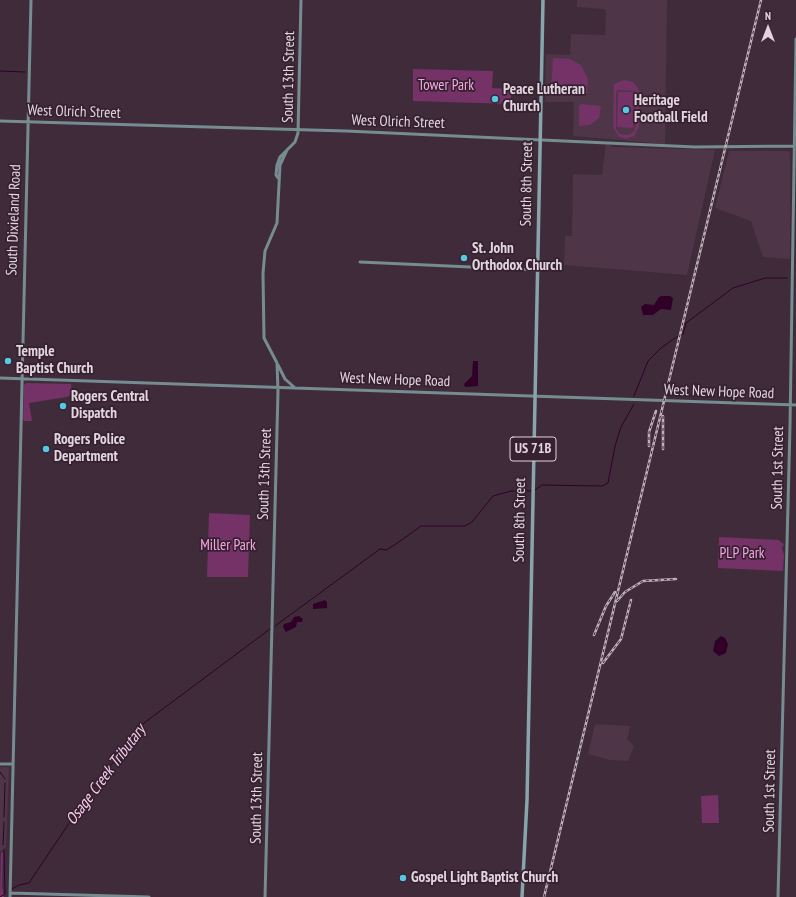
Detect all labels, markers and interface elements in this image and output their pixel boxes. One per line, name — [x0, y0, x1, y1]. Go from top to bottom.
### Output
north arrow — [748, 8, 788, 48]
text: N — [765, 9, 771, 23]
street label: South 13th Street — [279, 31, 299, 123]
park label: Tower Park — [418, 77, 474, 95]
place label: Peace Lutheran Church — [503, 81, 585, 116]
place label: Heritage Football Field — [634, 92, 708, 127]
marker: Peace Lutheran Church — [490, 94, 500, 104]
street label: West Olrich Street — [27, 101, 121, 123]
marker: Heritage Football Field — [621, 105, 631, 115]
street label: West Olrich Street — [351, 111, 445, 133]
street label: South 8th Street — [517, 141, 537, 227]
street label: South Dixieland Road — [3, 164, 25, 276]
place label: St. John Orthodox Church — [472, 240, 562, 275]
marker: St. John Orthodox Church — [459, 253, 469, 263]
place label: Temple Baptist Church — [16, 343, 93, 378]
marker: Temple Baptist Church — [3, 356, 13, 366]
street label: West New Hope Road — [340, 369, 450, 391]
street label: West New Hope Road — [664, 381, 774, 403]
place label: Rogers Central Dispatch — [71, 388, 149, 423]
marker: Rogers Central Dispatch — [58, 401, 68, 411]
street label: South 1st Street — [768, 426, 788, 510]
street label: South 13th Street — [254, 428, 276, 520]
place label: Rogers Police Department — [54, 431, 125, 466]
road number: US 71B — [510, 437, 556, 461]
marker: Rogers Police Department — [41, 444, 51, 454]
street label: South 8th Street — [510, 477, 530, 563]
park label: Miller Park — [200, 537, 256, 555]
park label: PLP Park — [719, 545, 765, 563]
water label: Osage Creek Tributary — [62, 721, 150, 829]
street label: South 1st Street — [760, 749, 780, 833]
street label: South 13th Street — [247, 752, 267, 844]
place label: Gospel Light Baptist Church — [411, 869, 558, 887]
marker: Gospel Light Baptist Church — [398, 873, 408, 883]

